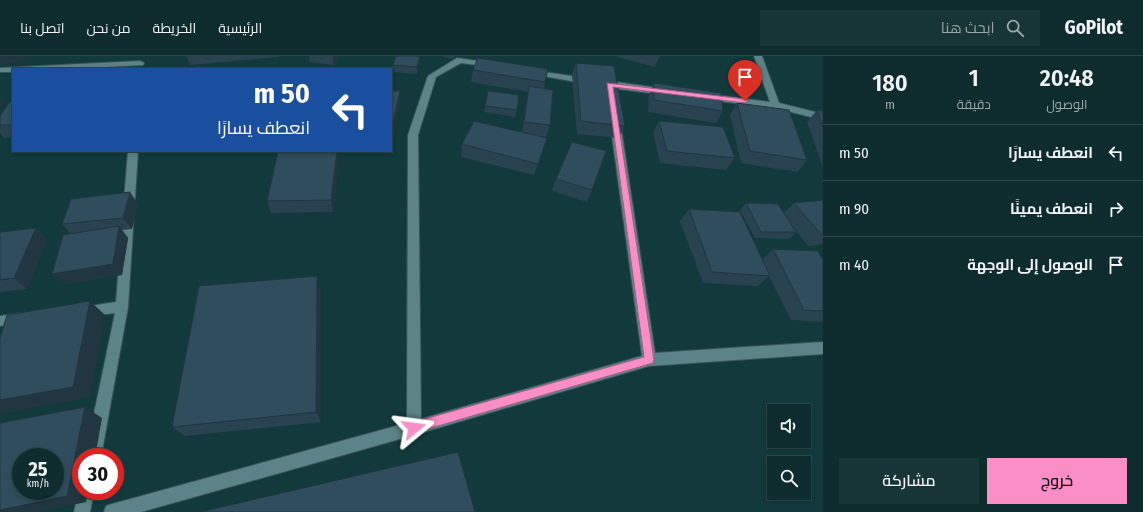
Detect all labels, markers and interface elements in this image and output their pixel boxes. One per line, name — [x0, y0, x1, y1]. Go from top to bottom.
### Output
search box — [760, 10, 1040, 46]
text: GoPilot — [1064, 16, 1123, 39]
icon: search — [1004, 17, 1026, 39]
text: ابحث هنا — [941, 19, 994, 37]
text: اتصل بنا — [20, 20, 65, 37]
text: من نحن — [87, 20, 131, 37]
text: الخريطة — [153, 20, 196, 37]
text: الرئيسية — [218, 20, 262, 37]
pin — [728, 60, 762, 101]
text: 1 — [969, 64, 979, 92]
text: 20:48 — [1040, 64, 1094, 92]
icon: arrive — [734, 66, 756, 88]
text: 180 — [872, 69, 908, 97]
text: 50 m — [254, 77, 310, 110]
icon: left — [324, 84, 376, 136]
text: m — [885, 97, 895, 112]
text: دقيقة — [957, 97, 991, 112]
text: الوصول — [1046, 97, 1088, 112]
text: انعطف يسارًا — [217, 117, 310, 139]
icon: left — [1105, 142, 1127, 164]
text: 50 m — [839, 144, 869, 162]
text: انعطف يسارًا — [1008, 144, 1093, 162]
icon: right — [1105, 198, 1127, 220]
text: 90 m — [839, 200, 869, 218]
text: انعطف يمينًا — [1010, 200, 1093, 218]
icon: arrive — [1105, 254, 1127, 276]
text: 40 m — [839, 256, 869, 274]
text: الوصول إلى الوجهة — [967, 256, 1093, 274]
map controls — [767, 404, 811, 500]
button: sound — [767, 404, 811, 448]
position arrow — [393, 407, 435, 449]
speed limit sign: 30 — [72, 448, 124, 500]
button: search — [767, 456, 811, 500]
text: 25 — [28, 457, 48, 481]
button: مشاركة — [839, 458, 979, 504]
button: خروج — [987, 458, 1127, 504]
text: km/h — [27, 478, 49, 490]

